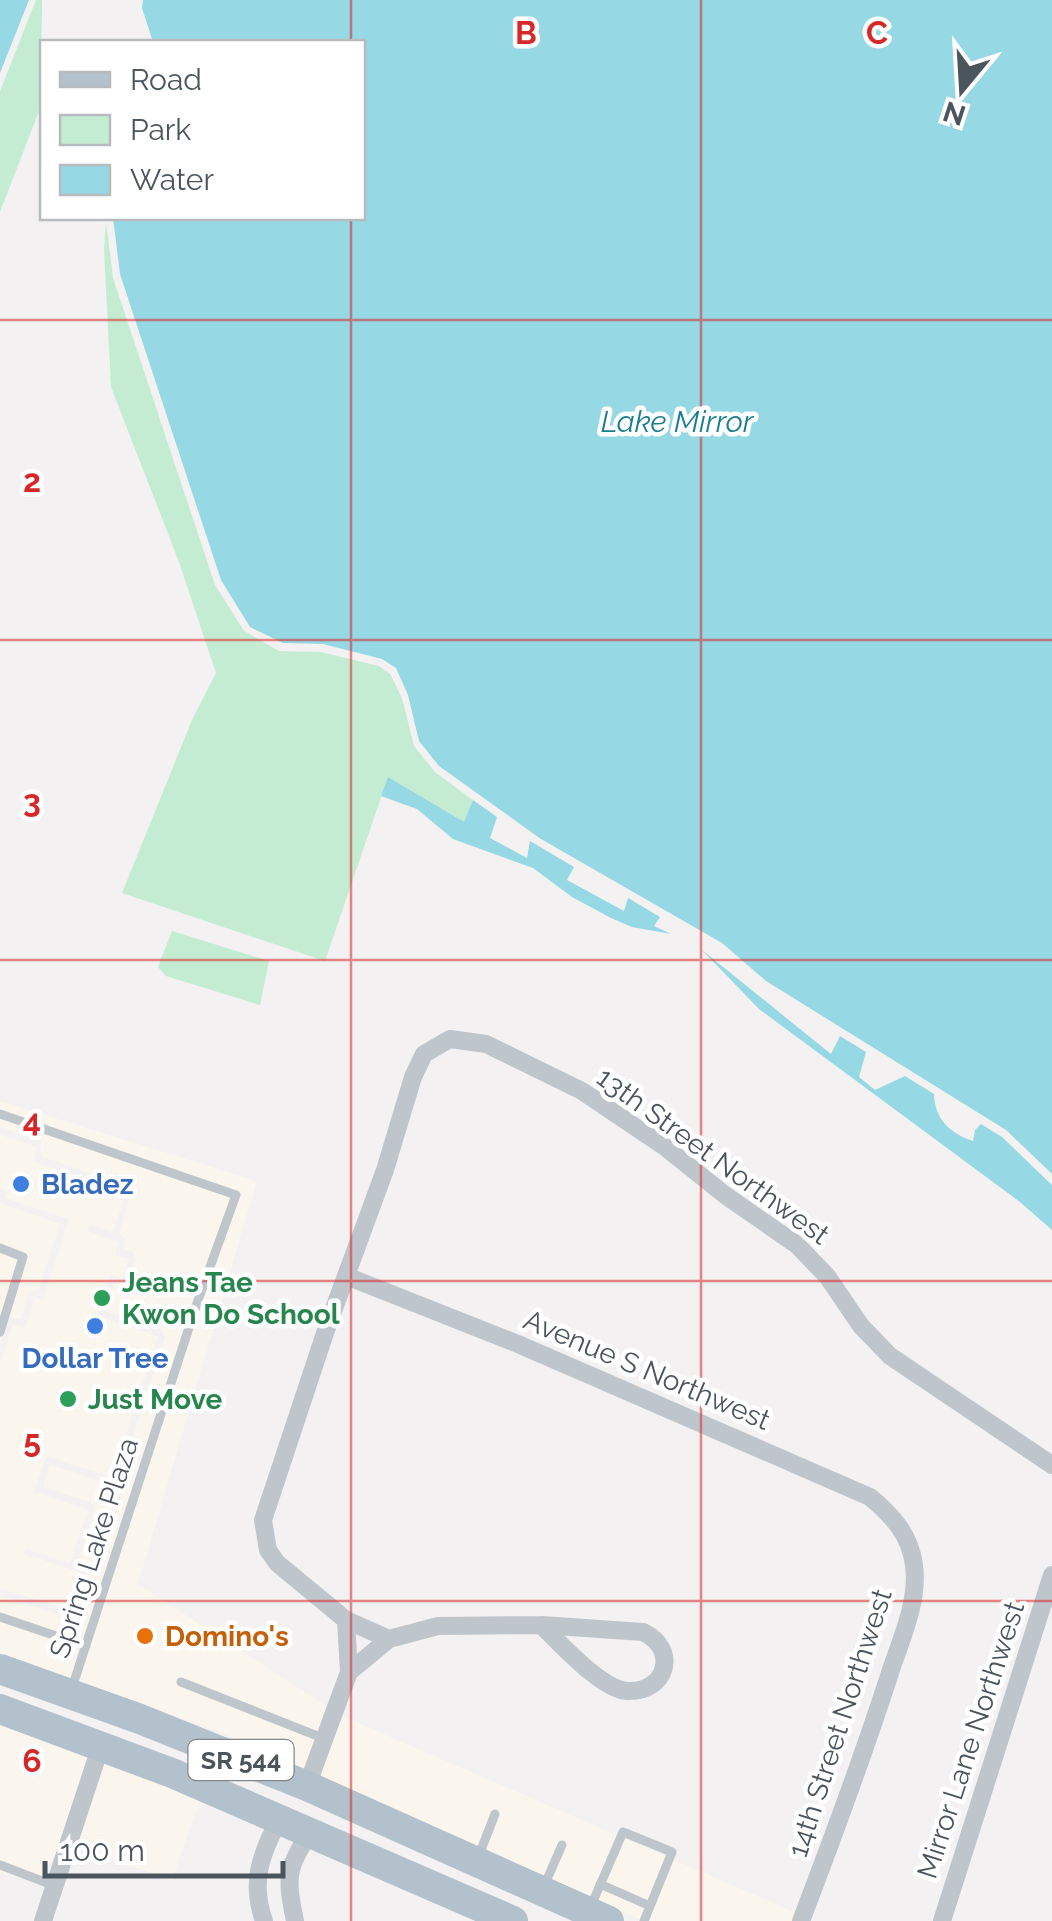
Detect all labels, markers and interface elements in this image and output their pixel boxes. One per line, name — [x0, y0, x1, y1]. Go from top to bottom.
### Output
text: B — [515, 14, 537, 51]
text: C — [866, 14, 888, 51]
legend — [40, 40, 365, 220]
north arrow — [912, 40, 1012, 140]
text: Road — [130, 62, 202, 97]
text: N — [939, 94, 970, 132]
text: Park — [130, 112, 191, 147]
text: Water — [130, 162, 214, 197]
water label: Lake Mirror — [601, 404, 755, 439]
text: 2 — [23, 462, 41, 499]
text: 3 — [23, 782, 41, 819]
street label: 13th Street Northwest — [590, 1061, 836, 1252]
text: 4 — [23, 1102, 41, 1139]
place label: Bladez — [41, 1168, 133, 1201]
marker: Bladez — [10, 1173, 32, 1195]
place label: Jeans Tae Kwon Do School — [122, 1266, 340, 1331]
marker: Jeans Tae Kwon Do School — [91, 1287, 113, 1309]
street label: Avenue S Northwest — [519, 1303, 776, 1437]
marker: Dollar Tree — [84, 1315, 106, 1337]
place label: Dollar Tree — [21, 1342, 169, 1375]
place label: Just Move — [88, 1383, 222, 1416]
marker: Just Move — [57, 1388, 79, 1410]
text: 5 — [23, 1422, 41, 1459]
street label: Spring Lake Plaza — [43, 1434, 145, 1662]
street label: 14th Street Northwest — [781, 1584, 899, 1861]
street label: Mirror Lane Northwest — [911, 1597, 1032, 1883]
place label: Domino's — [165, 1620, 289, 1653]
marker: Domino's — [134, 1625, 156, 1647]
road number: SR 544 — [188, 1740, 294, 1780]
text: 6 — [22, 1742, 42, 1779]
scale bar — [45, 1816, 282, 1878]
text: 100 m — [60, 1833, 145, 1868]

